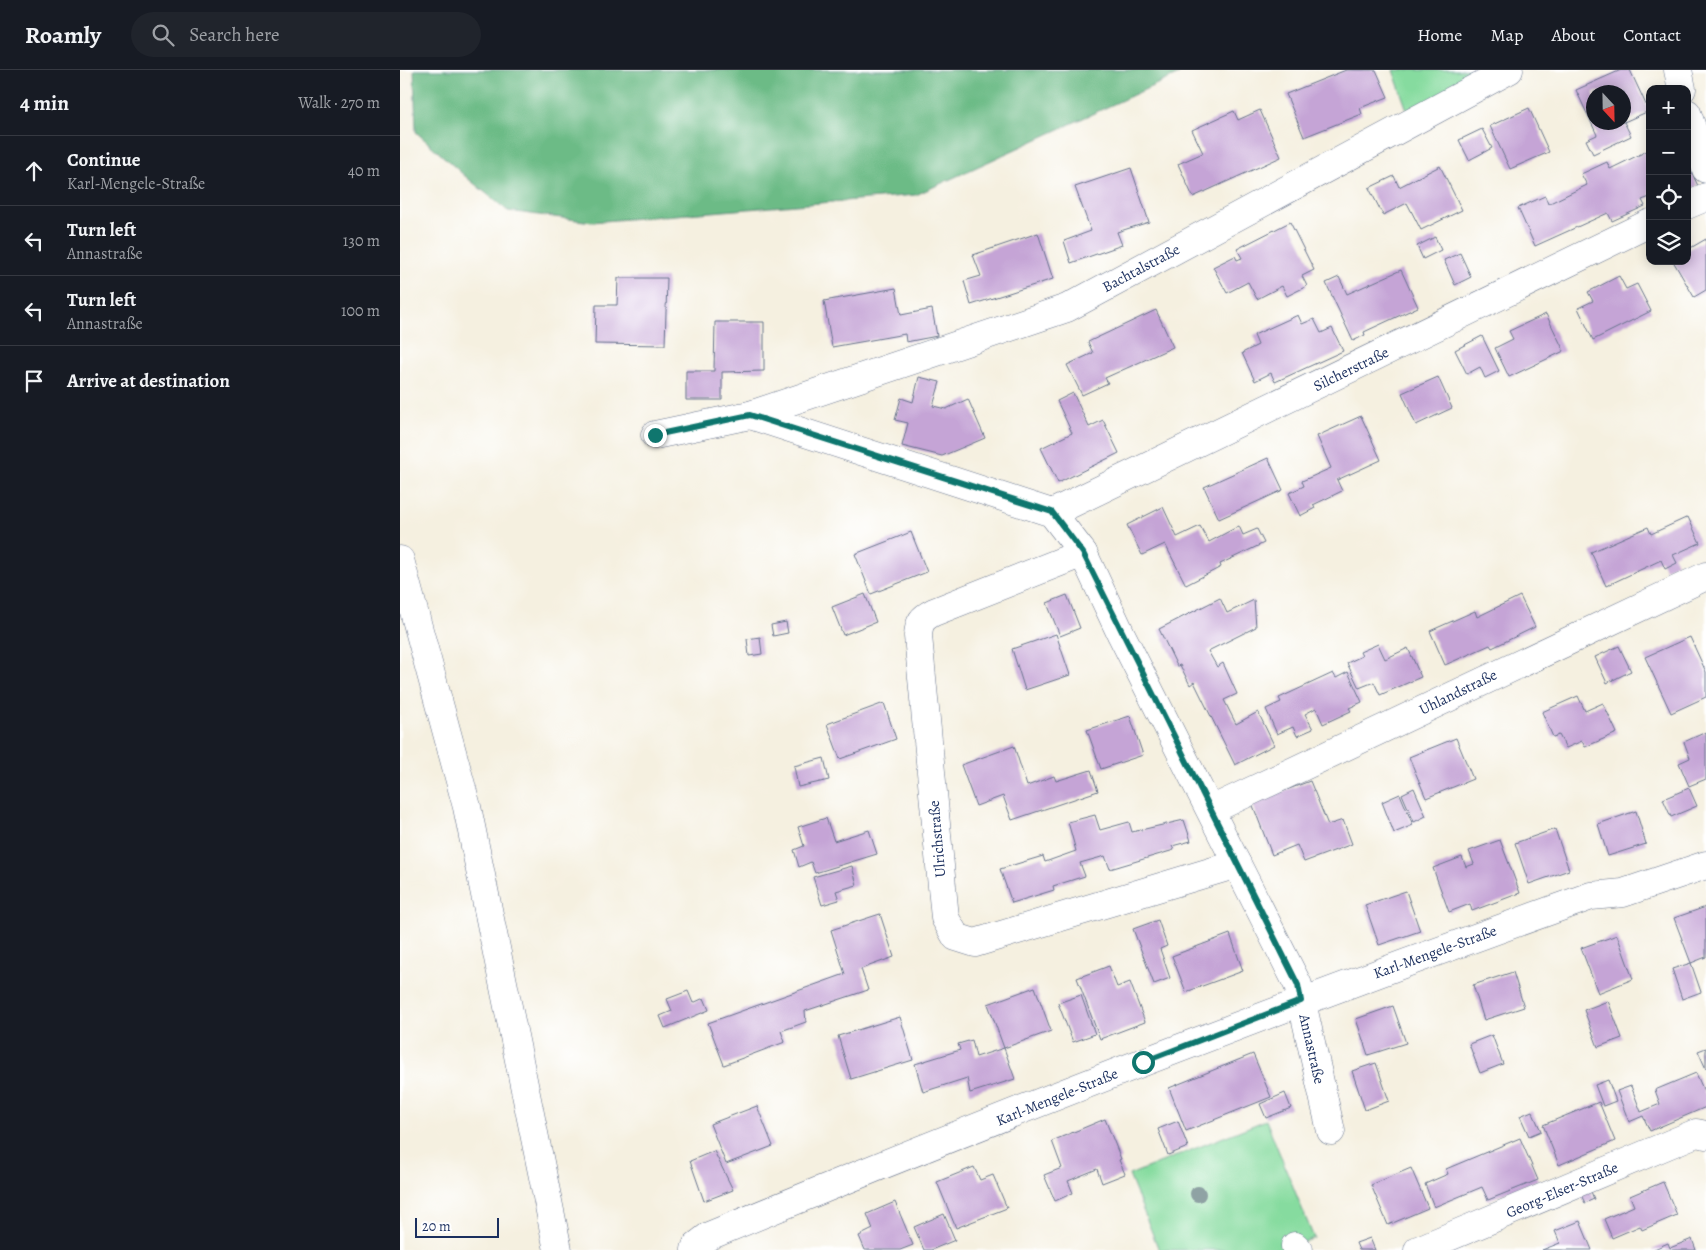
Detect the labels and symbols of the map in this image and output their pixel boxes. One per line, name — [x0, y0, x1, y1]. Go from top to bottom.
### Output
north arrow — [1586, 85, 1631, 130]
street label: Bachtalstraße — [1099, 239, 1183, 297]
street label: Silcherstraße — [1310, 342, 1392, 396]
route end — [644, 424, 667, 447]
street label: Uhlandstraße — [1416, 664, 1501, 719]
street label: Ulrichstraße — [924, 799, 950, 878]
street label: Karl-Mengele-Straße — [1371, 920, 1500, 984]
street label: Annastraße — [1294, 1011, 1330, 1086]
route start — [1132, 1051, 1155, 1074]
street label: Karl-Mengele-Straße — [993, 1063, 1121, 1131]
street label: Georg-Elser-Straße — [1503, 1157, 1621, 1223]
scale bar — [415, 1215, 499, 1238]

